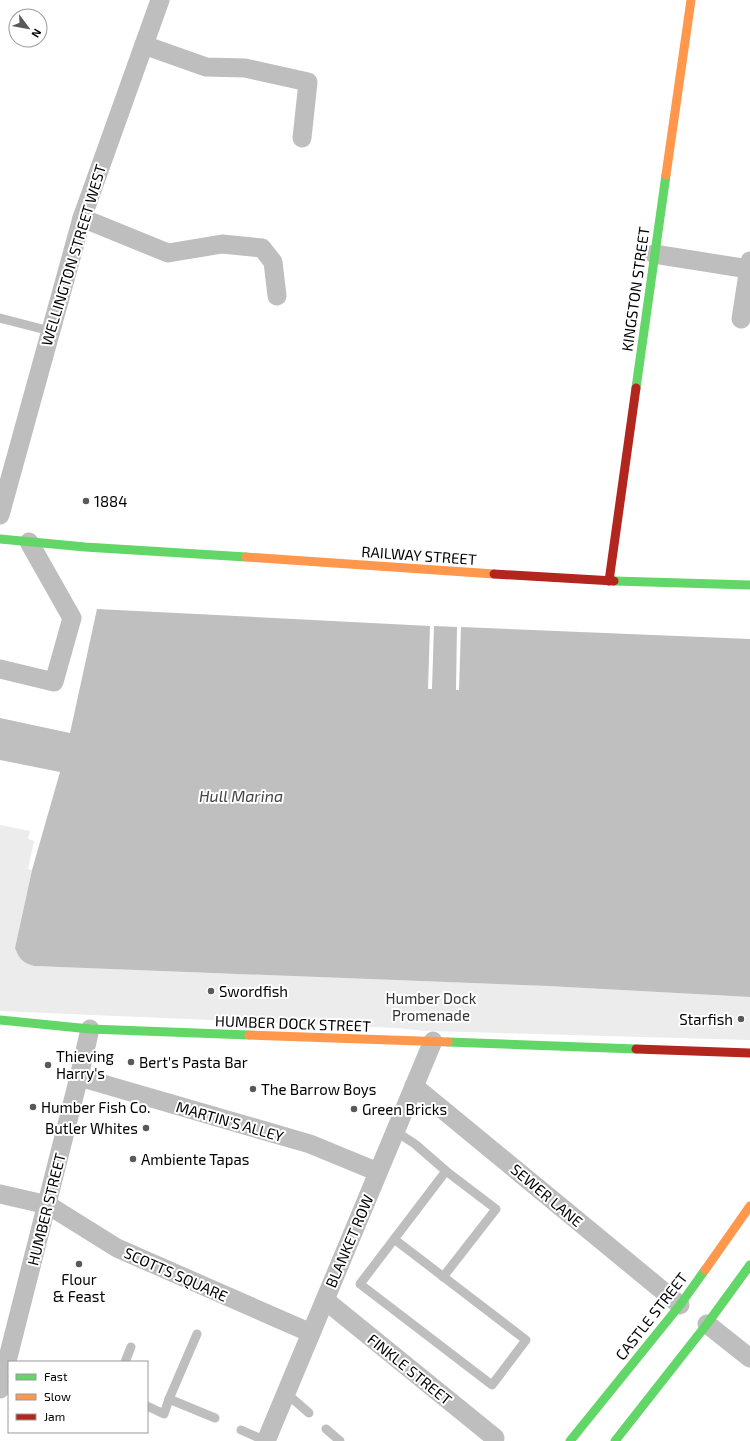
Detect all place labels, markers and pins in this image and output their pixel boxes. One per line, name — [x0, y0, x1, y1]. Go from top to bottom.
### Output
place label: 1884 — [94, 492, 127, 510]
marker: 1884 — [81, 496, 91, 506]
place label: Swordfish — [219, 982, 288, 1000]
marker: Swordfish — [206, 986, 216, 996]
place label: Starfish — [679, 1010, 733, 1028]
marker: Starfish — [736, 1014, 746, 1024]
place label: Thieving Harry's — [56, 1047, 115, 1082]
place label: Bert's Pasta Bar — [139, 1053, 248, 1071]
marker: Bert's Pasta Bar — [126, 1057, 136, 1067]
marker: Thieving Harry's — [43, 1060, 53, 1070]
place label: The Barrow Boys — [261, 1080, 376, 1098]
marker: The Barrow Boys — [248, 1084, 258, 1094]
place label: Humber Fish Co. — [41, 1098, 150, 1116]
place label: Green Bricks — [362, 1100, 447, 1118]
marker: Humber Fish Co. — [28, 1102, 38, 1112]
marker: Green Bricks — [349, 1104, 359, 1114]
place label: Butler Whites — [45, 1119, 138, 1137]
marker: Butler Whites — [141, 1123, 151, 1133]
place label: Ambiente Tapas — [141, 1150, 249, 1168]
marker: Ambiente Tapas — [128, 1154, 138, 1164]
marker: Flour & Feast — [74, 1259, 84, 1269]
place label: Flour & Feast — [53, 1270, 105, 1305]

